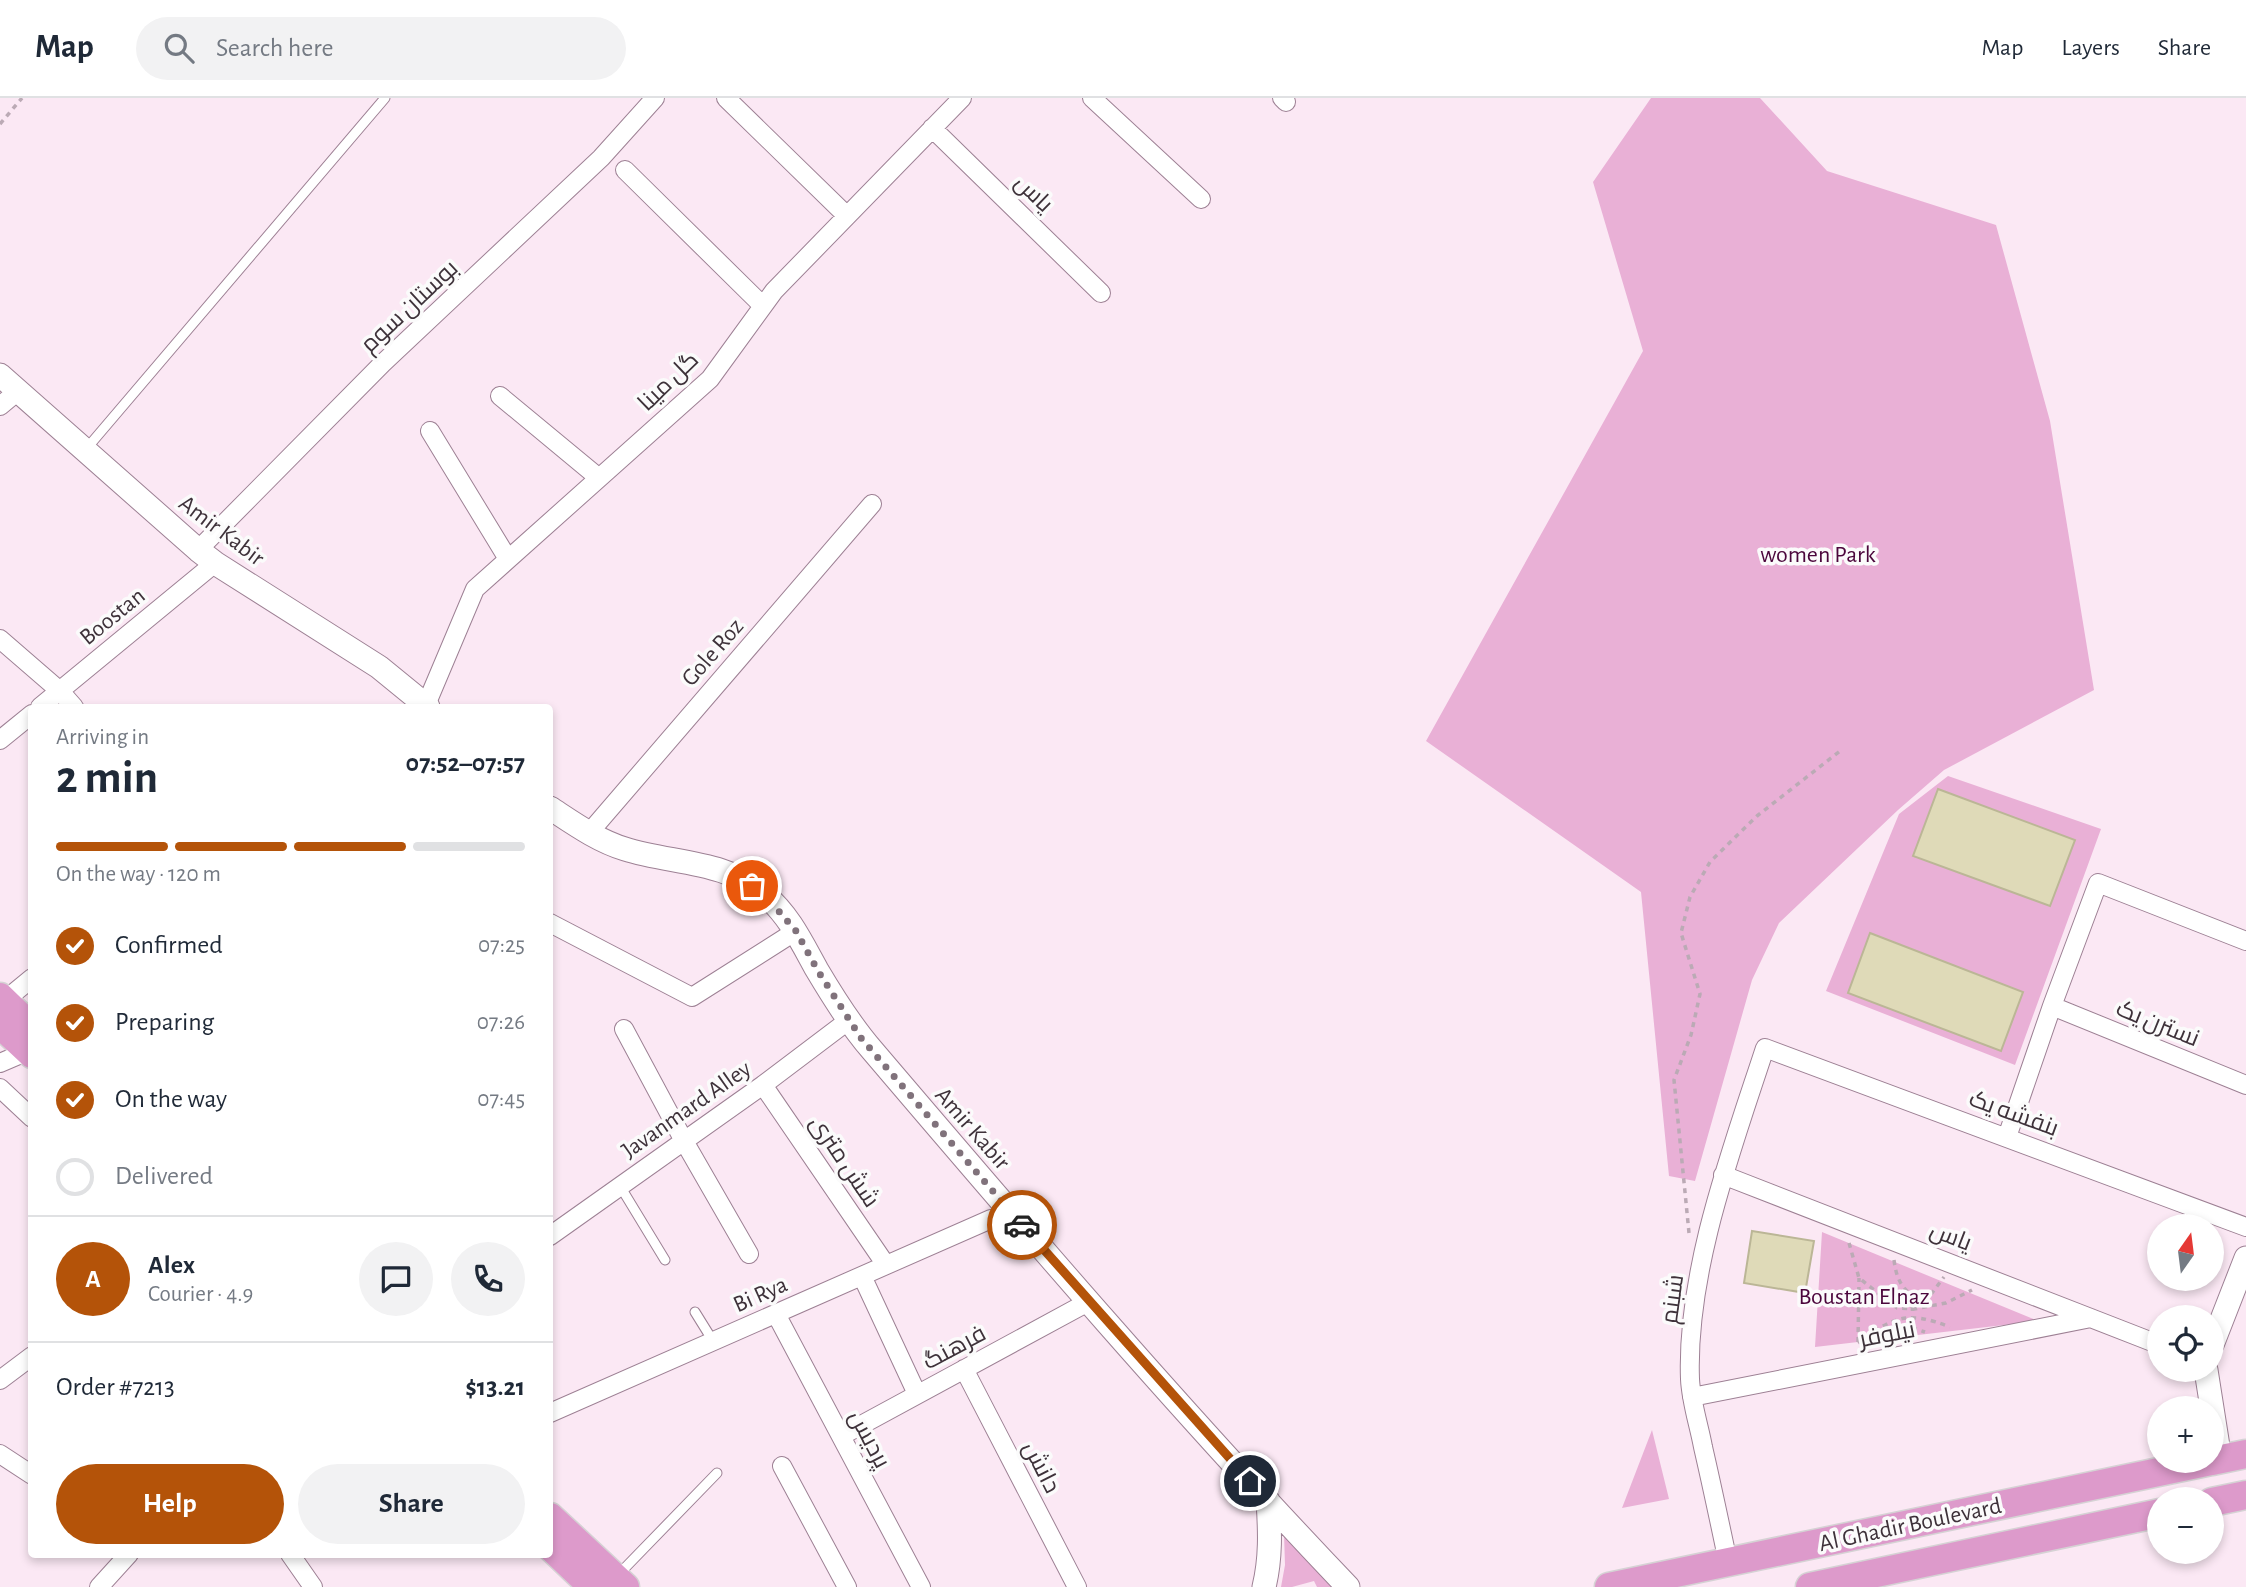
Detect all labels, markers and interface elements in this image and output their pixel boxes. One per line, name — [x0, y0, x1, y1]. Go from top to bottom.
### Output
search box — [136, 17, 626, 80]
icon: search — [160, 29, 198, 67]
text: Map — [35, 31, 94, 64]
text: Search here — [216, 35, 334, 61]
text: Map — [1981, 36, 2023, 60]
text: Layers — [2061, 36, 2120, 60]
text: Share — [2158, 36, 2211, 60]
street label: یاس — [1009, 170, 1057, 218]
street label: بوستان سوم — [357, 256, 465, 360]
street label: گل مینا — [634, 348, 704, 417]
street label: Amir Kabir — [174, 491, 269, 571]
park label: women Park — [1760, 543, 1876, 567]
street label: Boostan — [76, 584, 150, 650]
street label: Gole Roz — [677, 614, 748, 691]
text: Arriving in — [56, 726, 149, 749]
text: 07:52–07:57 — [406, 750, 525, 776]
text: 2 min — [56, 755, 158, 801]
pin — [722, 856, 782, 916]
text: On the way · 120 m — [56, 863, 221, 886]
icon: bag — [733, 867, 771, 905]
icon: check — [56, 927, 94, 965]
text: Confirmed — [115, 932, 223, 958]
text: 07:25 — [478, 934, 525, 957]
street label: نسترن یک — [2112, 996, 2203, 1052]
icon: check — [56, 1004, 94, 1042]
text: Preparing — [115, 1009, 214, 1035]
text: 07:26 — [477, 1011, 525, 1034]
street label: Javanmard Alley — [618, 1056, 756, 1163]
icon: check — [56, 1081, 94, 1119]
street label: Amir Kabir — [930, 1083, 1014, 1175]
text: On the way — [115, 1086, 227, 1112]
street label: بنفشه یک — [1966, 1086, 2062, 1141]
text: 07:45 — [477, 1088, 525, 1111]
street label: شش متری — [804, 1111, 884, 1212]
text: Delivered — [115, 1163, 213, 1189]
courier — [987, 1190, 1057, 1260]
icon: car — [1003, 1206, 1041, 1244]
north arrow — [2147, 1214, 2224, 1292]
map controls — [2147, 1214, 2224, 1564]
street label: یاس — [1926, 1218, 1975, 1257]
button: chat — [359, 1242, 433, 1316]
button: phone — [451, 1242, 525, 1316]
text: Alex — [148, 1252, 195, 1278]
text: A — [85, 1266, 101, 1292]
street label: Bi Rya — [730, 1272, 791, 1317]
street label: شبنم — [1657, 1273, 1691, 1326]
text: Courier · 4.9 — [148, 1283, 253, 1306]
park label: Boustan Elnaz — [1798, 1285, 1930, 1309]
button: locate — [2147, 1305, 2224, 1382]
street label: نیلوفر — [1855, 1318, 1917, 1353]
street label: فرهنگ — [919, 1321, 990, 1374]
text: Order #7213 — [56, 1374, 175, 1400]
text: $13.21 — [465, 1374, 525, 1400]
button: + — [2147, 1396, 2224, 1473]
street label: پردیس — [841, 1407, 894, 1474]
street label: دانش — [1017, 1437, 1065, 1498]
pin — [1220, 1451, 1280, 1511]
icon: home — [1231, 1462, 1269, 1500]
button: Help — [56, 1464, 284, 1544]
button: Share — [298, 1464, 525, 1544]
button: − — [2147, 1487, 2224, 1564]
street label: Al Ghadir Boulevard — [1817, 1494, 2004, 1556]

